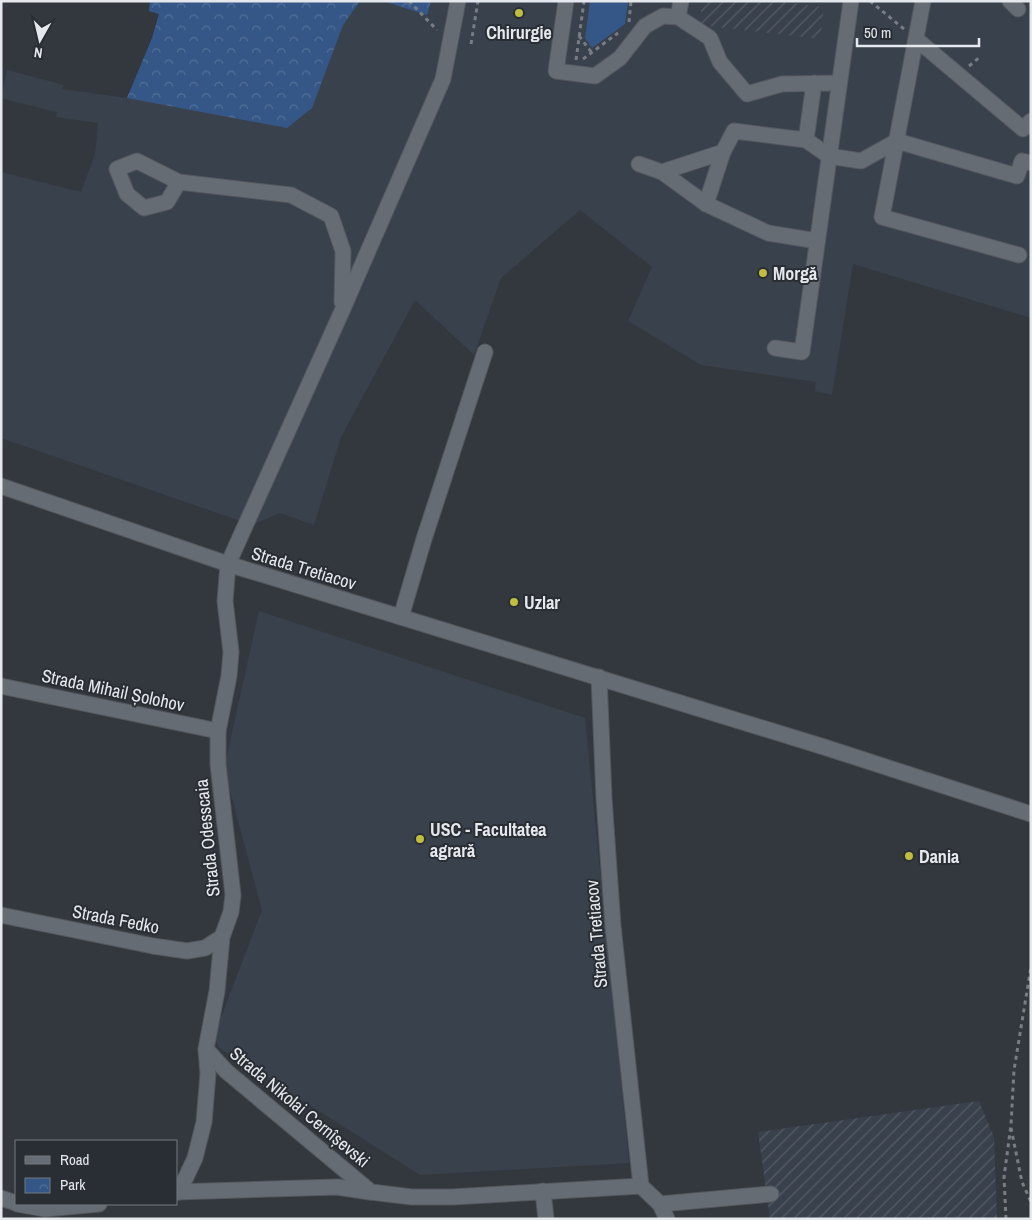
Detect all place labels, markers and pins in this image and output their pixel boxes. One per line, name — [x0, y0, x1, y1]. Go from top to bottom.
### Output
marker: Chirurgie — [513, 7, 525, 19]
place label: Chirurgie — [486, 20, 552, 45]
place label: Morgă — [773, 261, 818, 286]
marker: Morgă — [757, 267, 769, 279]
place label: Uzlar — [524, 590, 560, 615]
marker: Uzlar — [508, 596, 520, 608]
place label: USC - Facultatea agrară — [430, 817, 547, 863]
marker: USC - Facultatea agrară — [414, 833, 426, 845]
place label: Dania — [919, 844, 960, 869]
marker: Dania — [903, 850, 915, 862]

